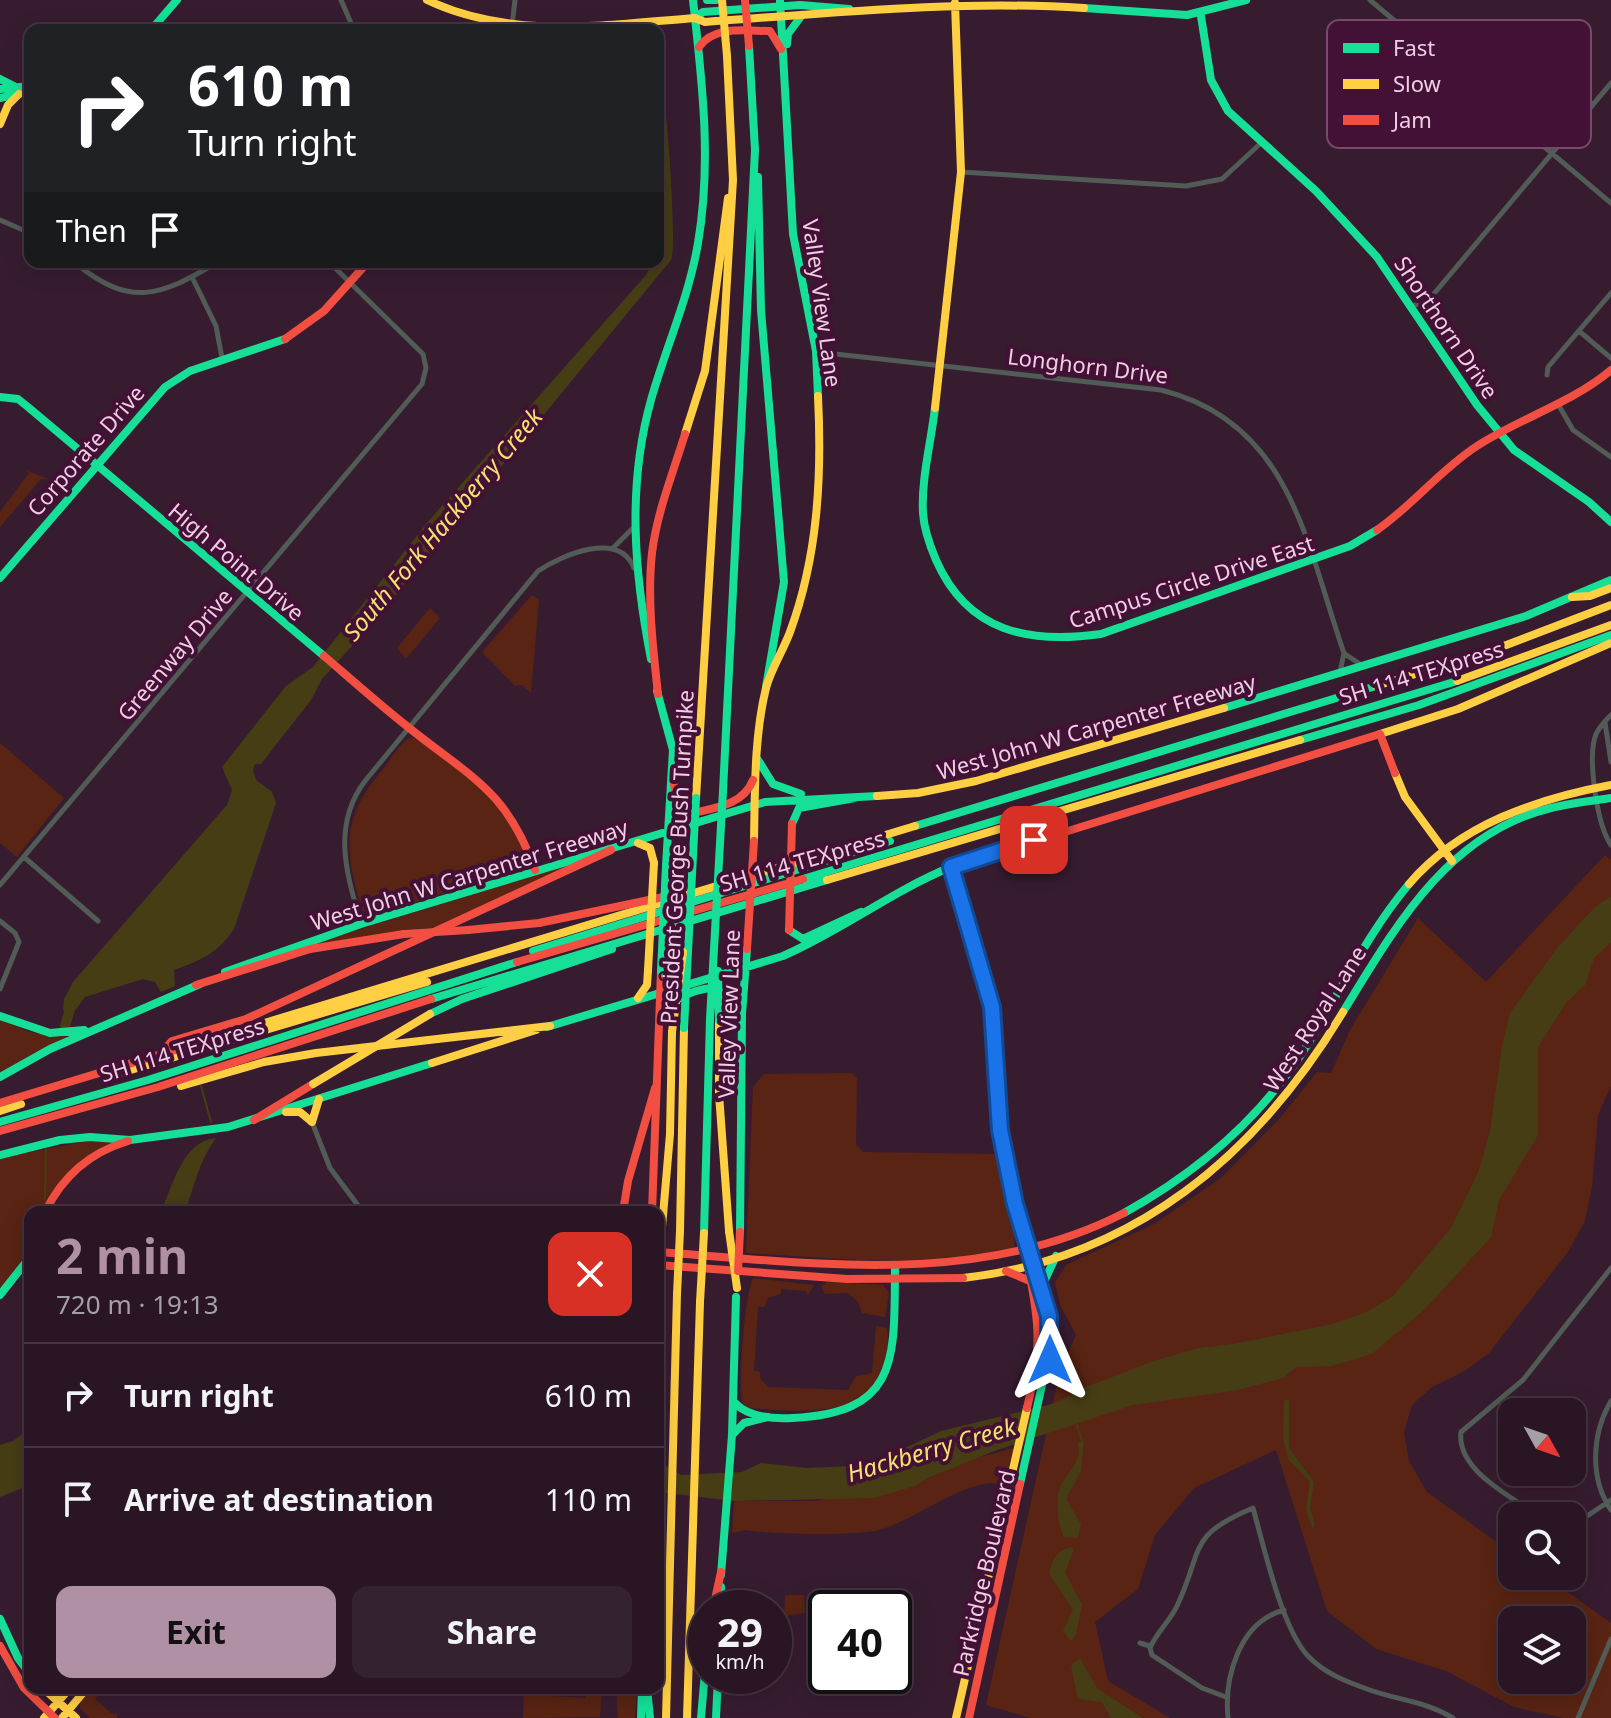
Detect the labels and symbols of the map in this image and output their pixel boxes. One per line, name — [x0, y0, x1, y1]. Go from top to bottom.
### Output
legend — [1327, 20, 1591, 148]
text: Fast — [1393, 32, 1435, 62]
text: Slow — [1393, 68, 1442, 98]
text: Jam — [1391, 104, 1432, 134]
street label: Valley View Lane — [796, 217, 850, 389]
street label: Shorthorn Drive — [1388, 250, 1506, 404]
street label: Longhorn Drive — [1006, 340, 1170, 390]
street label: Corporate Drive — [20, 378, 150, 522]
water label: South Fork Hackberry Creek — [335, 400, 550, 647]
street label: High Point Drive — [163, 495, 311, 627]
street label: Campus Circle Drive East — [1065, 527, 1317, 635]
street label: Greenway Drive — [110, 582, 238, 726]
street label: SH 114 TEXpress — [1335, 633, 1507, 711]
street label: West John W Carpenter Freeway — [933, 666, 1260, 786]
street label: President George Bush Turnpike — [652, 689, 700, 1025]
pin — [1000, 806, 1068, 874]
street label: West John W Carpenter Freeway — [307, 811, 632, 937]
street label: SH 114 TEXpress — [716, 822, 888, 898]
street label: Valley View Lane — [710, 929, 746, 1099]
street label: West Royal Lane — [1256, 939, 1372, 1097]
street label: SH 114 TEXpress — [96, 1010, 268, 1088]
position arrow — [1008, 1318, 1092, 1402]
north arrow — [1498, 1398, 1586, 1486]
water label: Hackberry Creek — [843, 1409, 1020, 1489]
street label: Parkridge Boulevard — [945, 1467, 1021, 1679]
speed limit sign: 40 — [808, 1590, 912, 1694]

